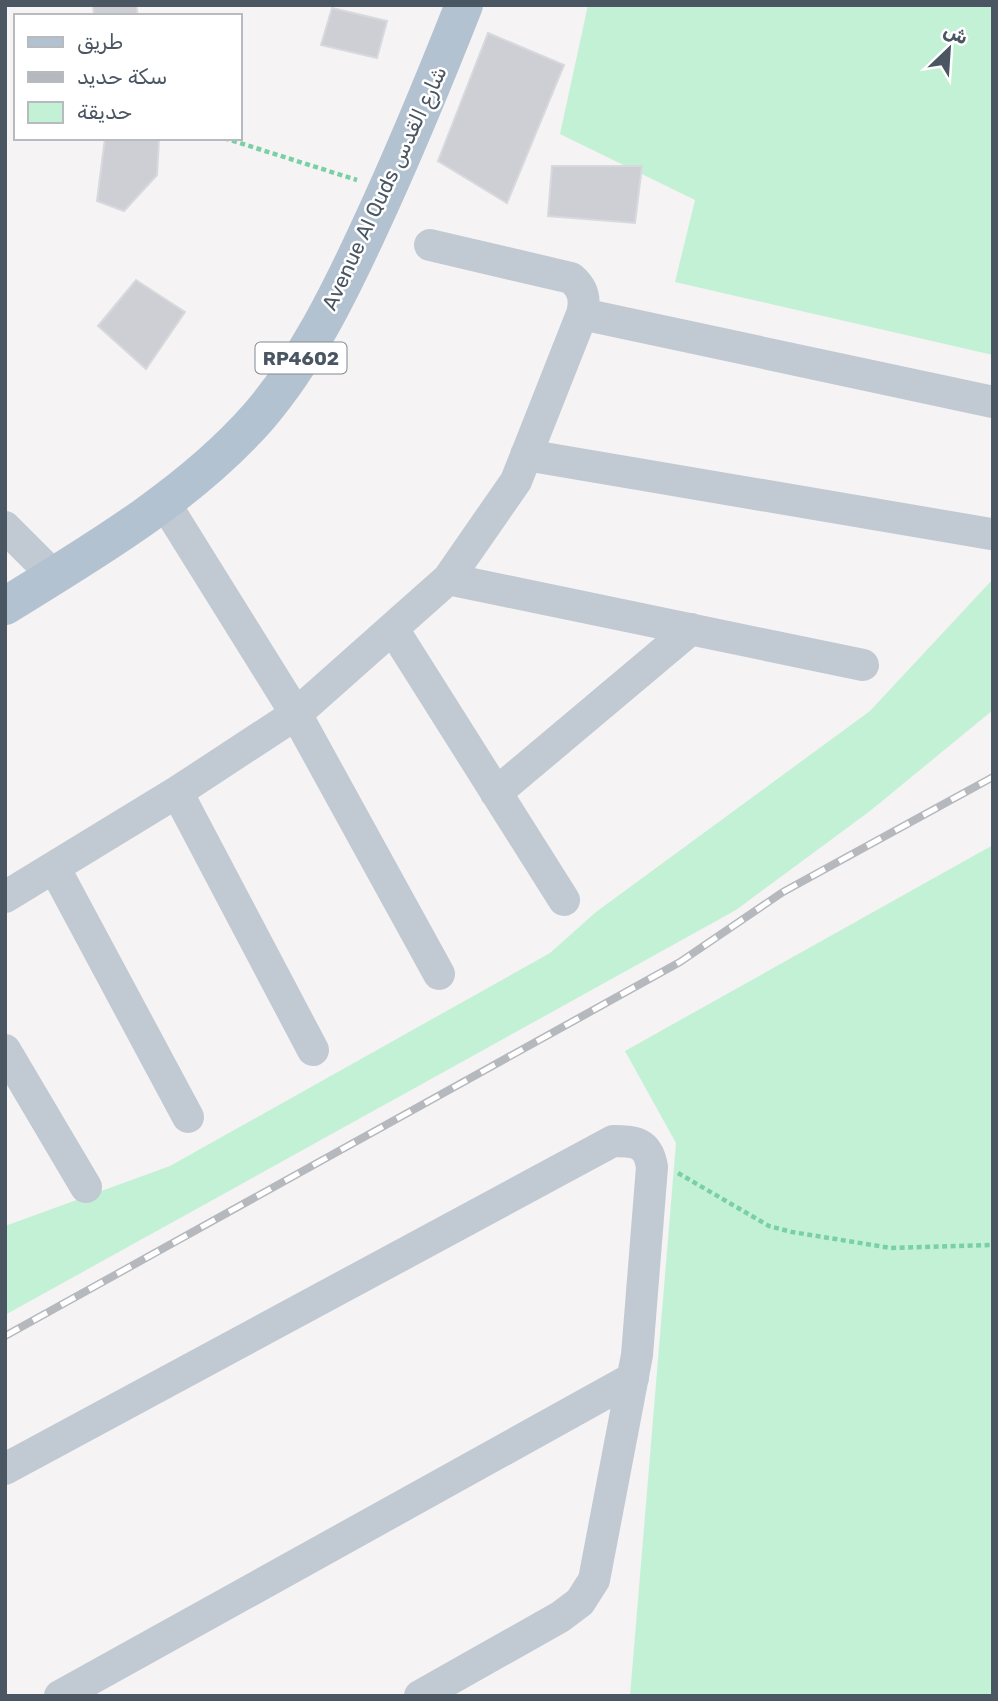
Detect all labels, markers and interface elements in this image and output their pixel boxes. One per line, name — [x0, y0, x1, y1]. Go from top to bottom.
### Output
legend — [14, 14, 242, 140]
north arrow — [914, 14, 984, 84]
text: ش — [940, 19, 972, 50]
text: طريق — [77, 29, 123, 54]
street label: Avenue Al Quds شارع القدس — [316, 62, 453, 315]
text: سكة حديد — [77, 64, 167, 89]
text: حديقة — [77, 99, 132, 124]
road number: RP4602 — [256, 342, 346, 374]

